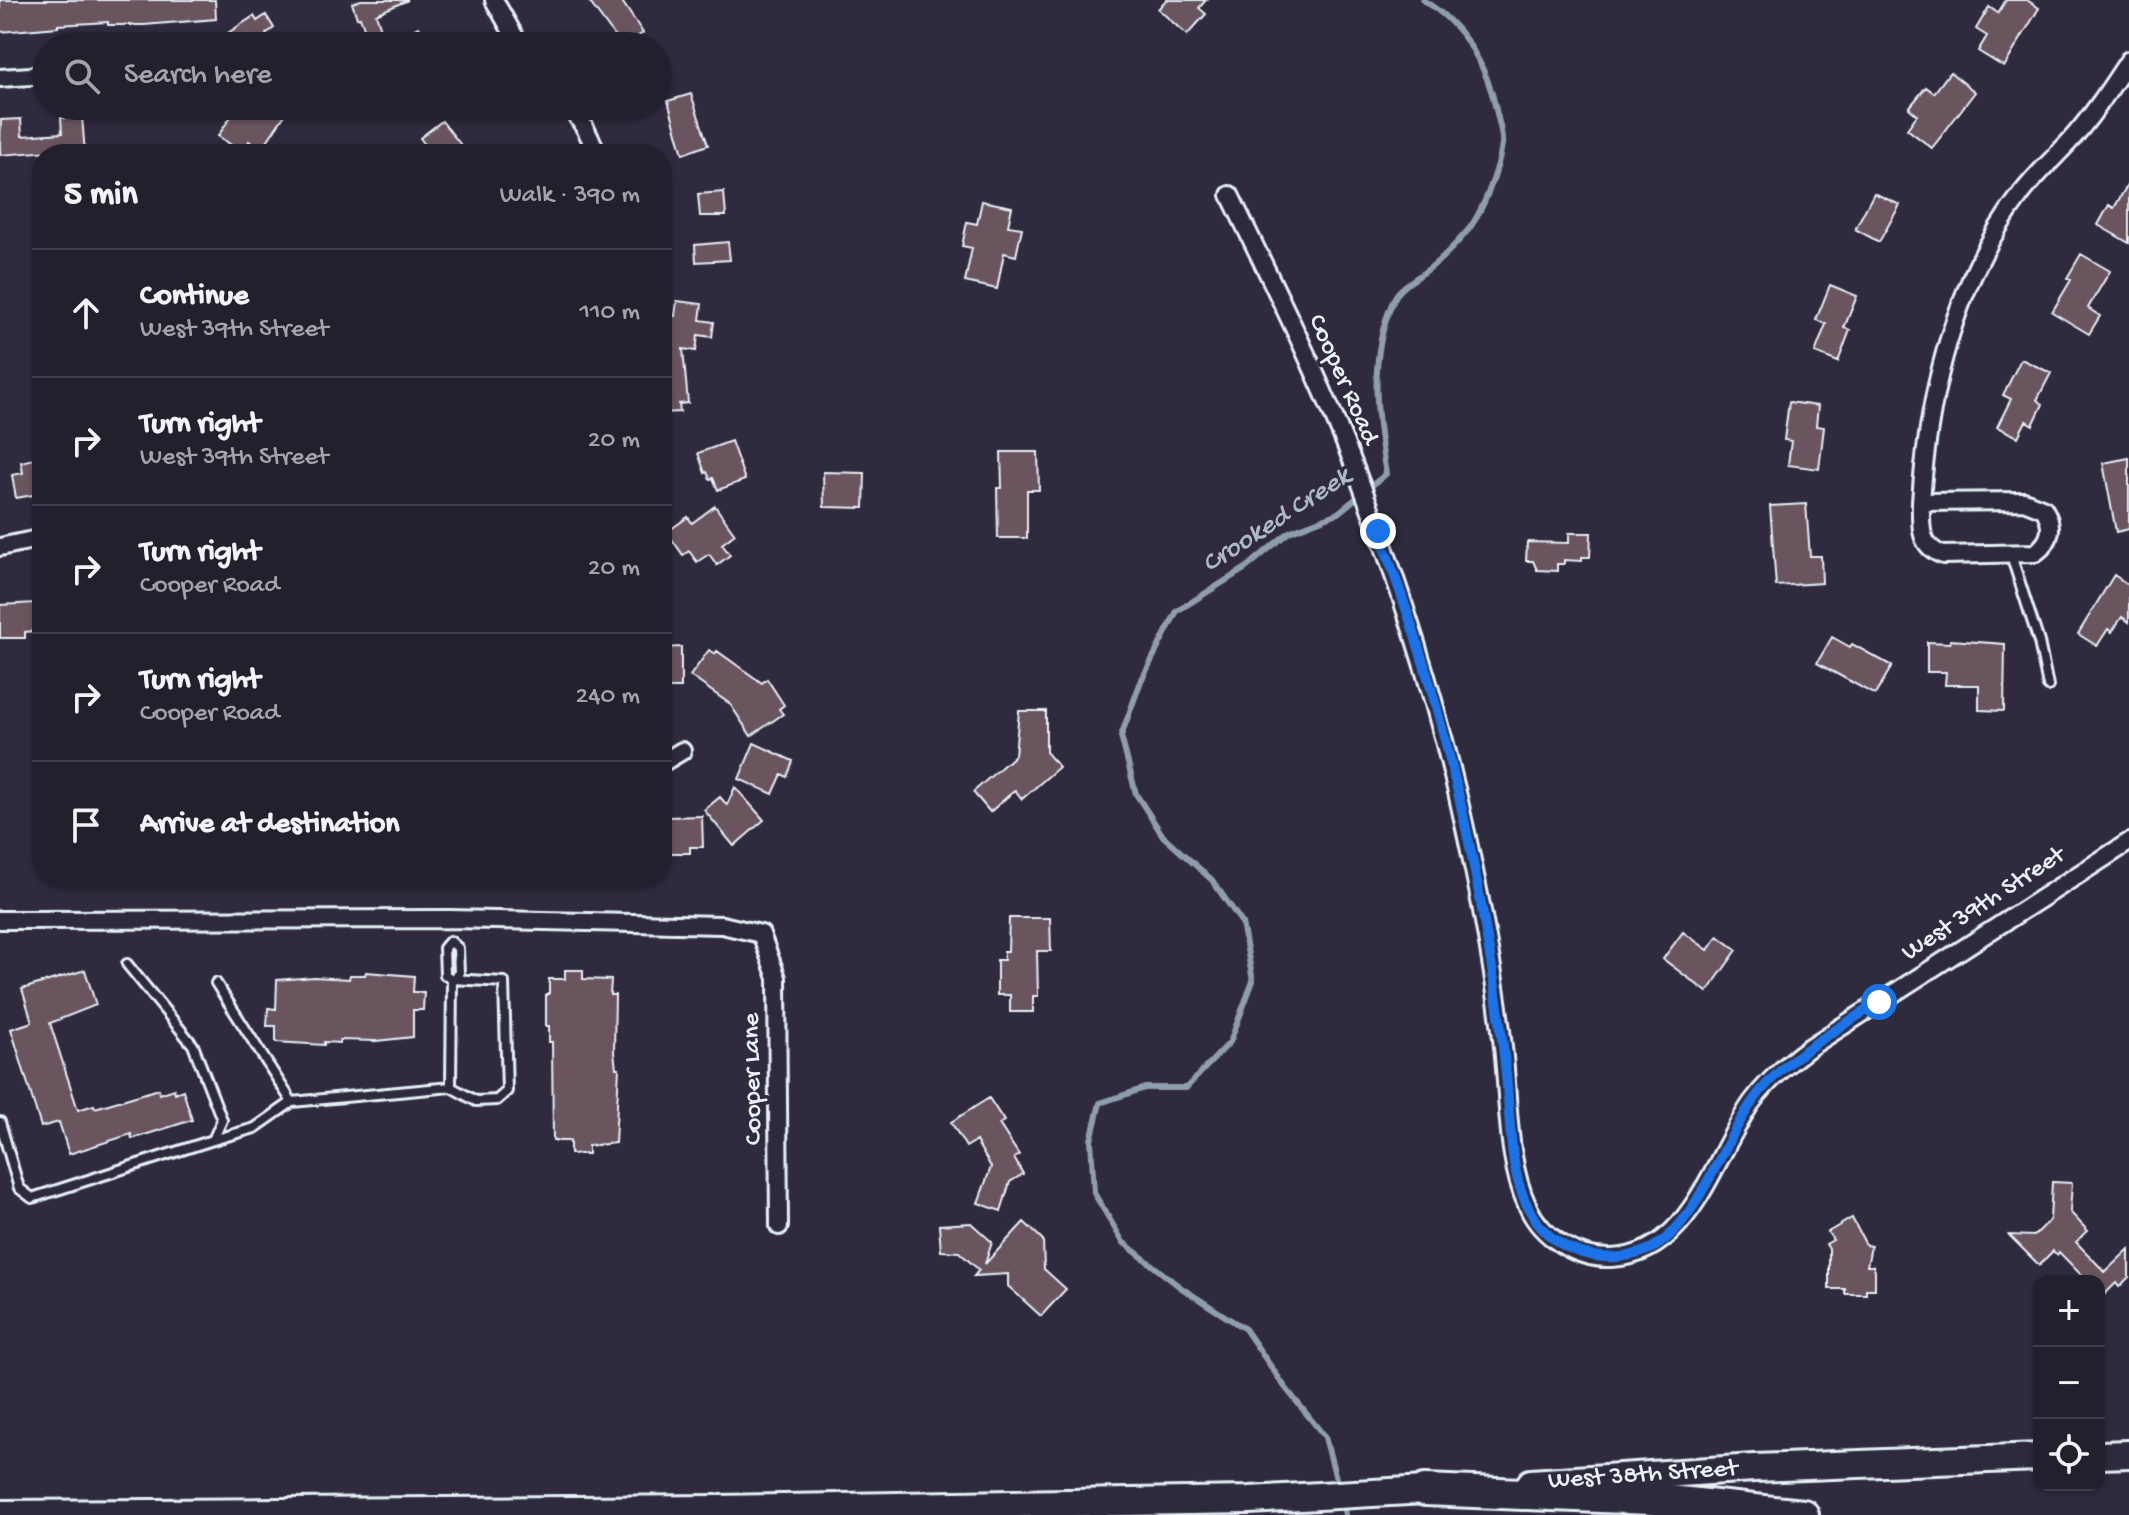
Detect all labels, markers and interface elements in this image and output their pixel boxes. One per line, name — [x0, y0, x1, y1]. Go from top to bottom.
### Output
search box — [32, 32, 672, 120]
icon: search — [60, 54, 104, 98]
text: Search here — [124, 59, 272, 94]
text: 5 min — [64, 176, 138, 216]
text: Walk · 390 m — [500, 181, 640, 212]
text: Continue — [140, 280, 249, 315]
icon: ahead — [64, 291, 108, 335]
text: 110 m — [580, 298, 640, 329]
street label: Cooper Road — [1299, 310, 1385, 452]
text: West 39th Street — [140, 315, 328, 346]
text: Turn right — [140, 408, 260, 443]
icon: right — [64, 419, 108, 463]
text: 20 m — [588, 426, 640, 457]
text: West 39th Street — [140, 443, 328, 474]
water label: Crooked Creek — [1196, 459, 1360, 581]
route end — [1360, 513, 1396, 549]
text: Turn right — [140, 536, 260, 571]
icon: right — [64, 547, 108, 591]
text: 20 m — [588, 554, 640, 585]
text: Cooper Road — [140, 571, 279, 602]
text: Turn right — [140, 664, 260, 699]
icon: right — [64, 675, 108, 719]
text: 240 m — [576, 682, 640, 713]
text: Cooper Road — [140, 699, 279, 730]
icon: arrive — [64, 803, 108, 847]
text: Arrive at destination — [140, 808, 400, 843]
street label: West 39th Street — [1897, 839, 2073, 969]
route start — [1861, 984, 1897, 1020]
street label: Cooper Lane — [737, 1012, 771, 1145]
map controls — [2033, 1275, 2105, 1491]
button: + — [2033, 1275, 2105, 1347]
button: − — [2033, 1347, 2105, 1419]
button: locate — [2033, 1419, 2105, 1491]
street label: West 38th Street — [1547, 1453, 1741, 1497]

